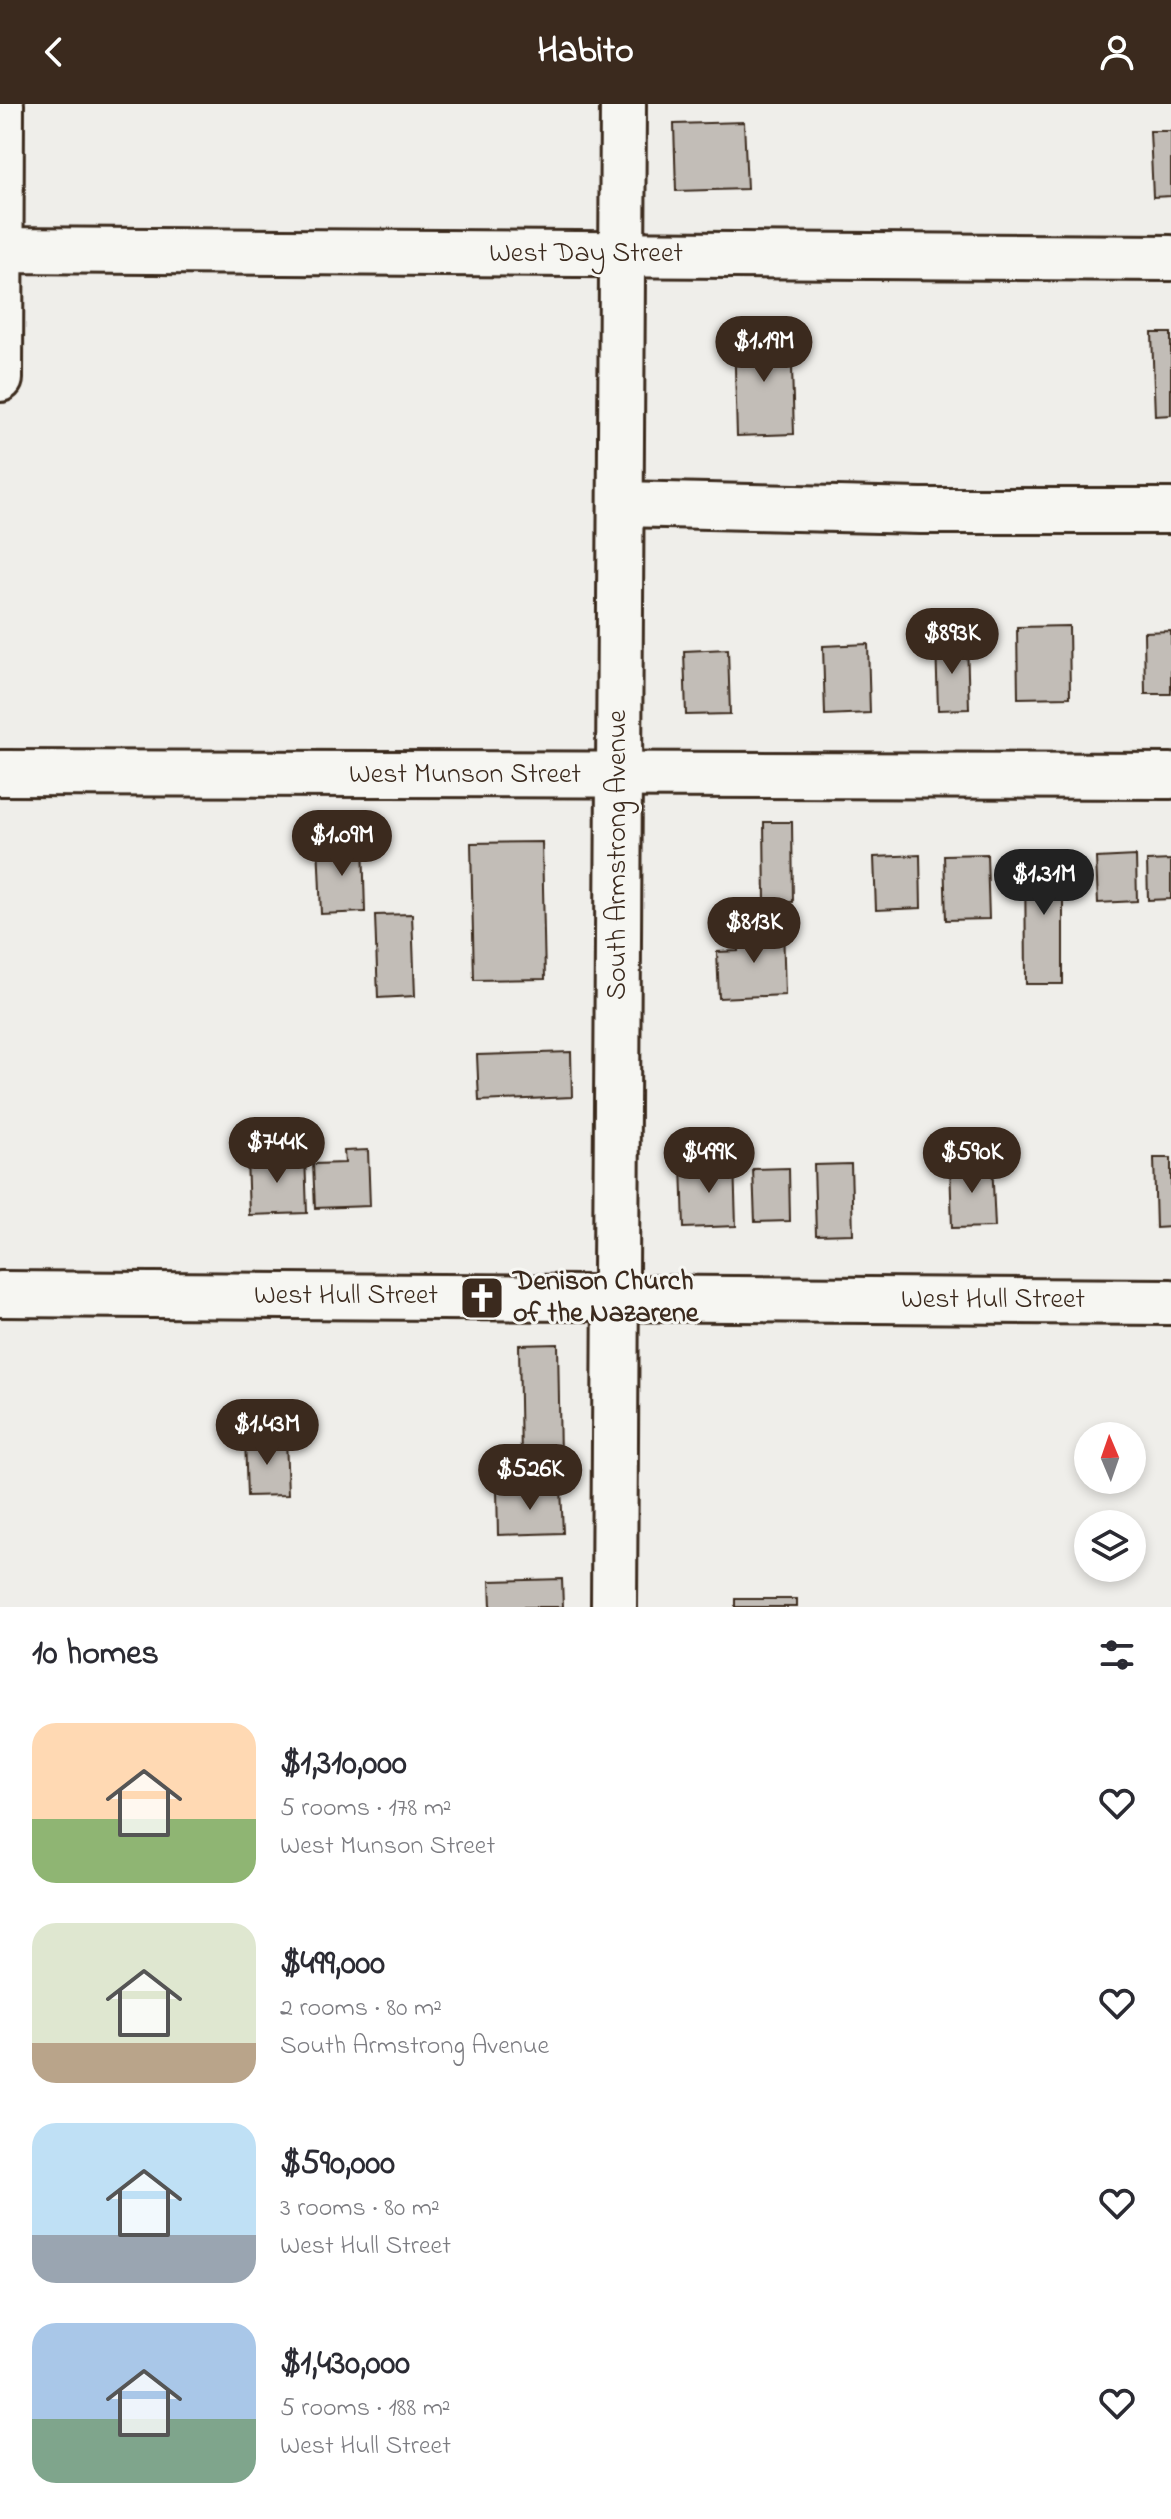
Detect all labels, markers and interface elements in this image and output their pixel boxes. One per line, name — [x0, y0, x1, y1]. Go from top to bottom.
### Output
text: Habito — [537, 26, 634, 79]
icon: back — [32, 30, 76, 74]
icon: person — [1095, 30, 1139, 74]
street label: West Day Street — [489, 234, 683, 275]
pin: $1.19M — [699, 316, 829, 384]
text: $1.19M — [733, 323, 795, 361]
pin: $893K — [896, 608, 1008, 676]
text: $893K — [924, 615, 980, 653]
street label: South Armstrong Avenue — [598, 710, 639, 1000]
street label: West Munson Street — [349, 755, 581, 796]
pin: $1.09M — [277, 810, 407, 878]
text: $1.09M — [310, 817, 374, 855]
pin: $1.31M — [979, 849, 1109, 917]
text: $1.31M — [1012, 856, 1076, 894]
pin: $813K — [698, 897, 810, 965]
text: $813K — [725, 904, 783, 942]
pin: $744K — [221, 1117, 333, 1185]
text: $744K — [247, 1124, 307, 1162]
pin: $499K — [653, 1127, 765, 1195]
pin: $590K — [916, 1127, 1028, 1195]
text: $499K — [682, 1134, 736, 1172]
text: $590K — [941, 1134, 1003, 1172]
place label: Denison Church of the Nazarene — [511, 1262, 700, 1335]
church icon: Denison Church of the Nazarene — [458, 1274, 506, 1322]
street label: West Hull Street — [254, 1276, 438, 1317]
street label: West Hull Street — [901, 1280, 1085, 1321]
pin: $1.43M — [202, 1399, 332, 1467]
text: $1.43M — [234, 1406, 300, 1444]
north arrow — [1074, 1422, 1146, 1494]
map controls — [1074, 1422, 1146, 1582]
pin: $526K — [474, 1444, 586, 1512]
text: $526K — [496, 1451, 564, 1489]
button: layers — [1074, 1510, 1146, 1582]
text: 10 homes — [32, 1630, 159, 1680]
icon: filters — [1095, 1633, 1139, 1677]
text: $1,310,000 — [280, 1740, 407, 1790]
icon: home — [96, 1755, 192, 1851]
icon: heart — [1095, 1781, 1139, 1825]
text: 5 rooms · 178 m² — [280, 1790, 452, 1828]
text: West Munson Street — [280, 1828, 495, 1866]
text: $499,000 — [280, 1940, 385, 1990]
icon: home — [96, 1955, 192, 2051]
icon: heart — [1095, 1981, 1139, 2025]
text: 2 rooms · 80 m² — [280, 1990, 442, 2028]
text: South Armstrong Avenue — [280, 2028, 549, 2066]
text: $590,000 — [280, 2140, 395, 2190]
icon: home — [96, 2155, 192, 2251]
icon: heart — [1095, 2181, 1139, 2225]
text: 3 rooms · 80 m² — [280, 2190, 440, 2228]
text: West Hull Street — [280, 2228, 451, 2266]
text: $1,430,000 — [280, 2340, 410, 2390]
icon: home — [96, 2355, 192, 2451]
icon: heart — [1095, 2381, 1139, 2425]
text: 5 rooms · 188 m² — [280, 2390, 451, 2428]
text: West Hull Street — [280, 2428, 451, 2466]

